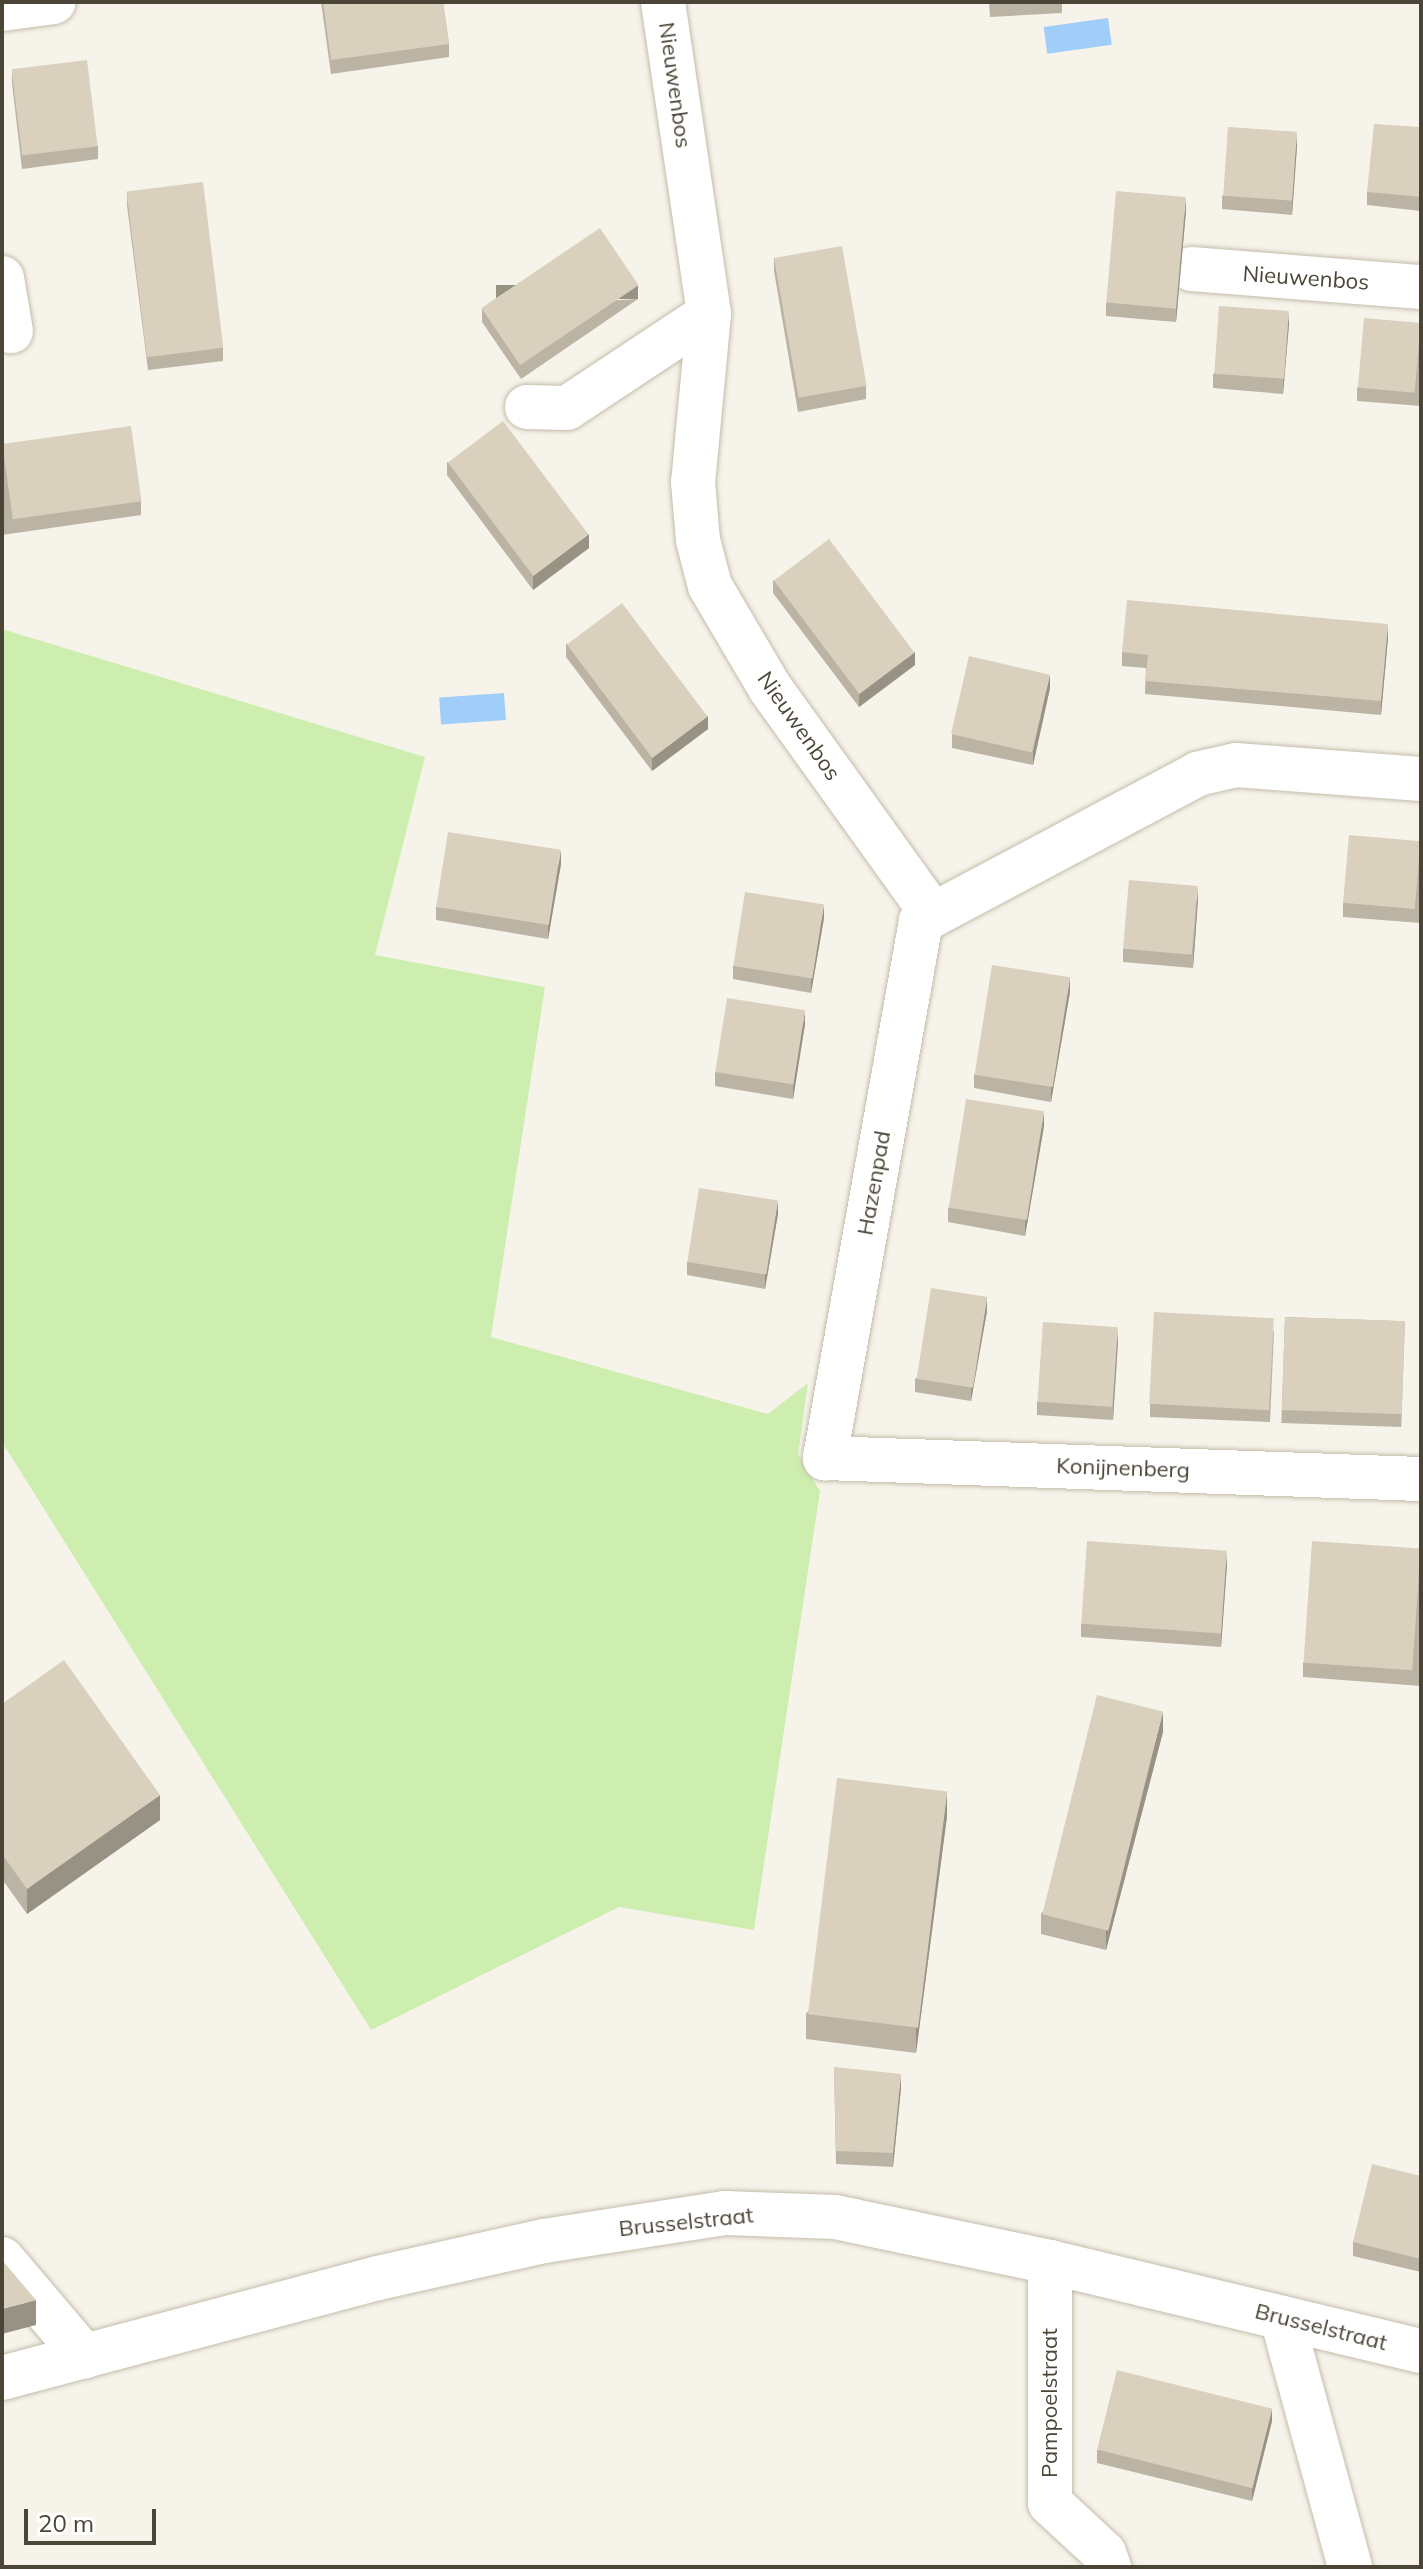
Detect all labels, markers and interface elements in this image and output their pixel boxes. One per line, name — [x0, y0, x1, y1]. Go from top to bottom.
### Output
street label: Nieuwenbos — [653, 20, 697, 150]
street label: Nieuwenbos — [1242, 260, 1370, 296]
street label: Nieuwenbos — [752, 666, 846, 786]
street label: Hazenpad — [852, 1129, 896, 1237]
street label: Konijnenberg — [1056, 1452, 1190, 1484]
street label: Brusselstraat — [617, 2202, 755, 2242]
street label: Brusselstraat — [1252, 2298, 1390, 2356]
street label: Pampoelstraat — [1037, 2328, 1063, 2478]
scale bar — [28, 2493, 160, 2543]
text: 20 m — [38, 2508, 94, 2538]

